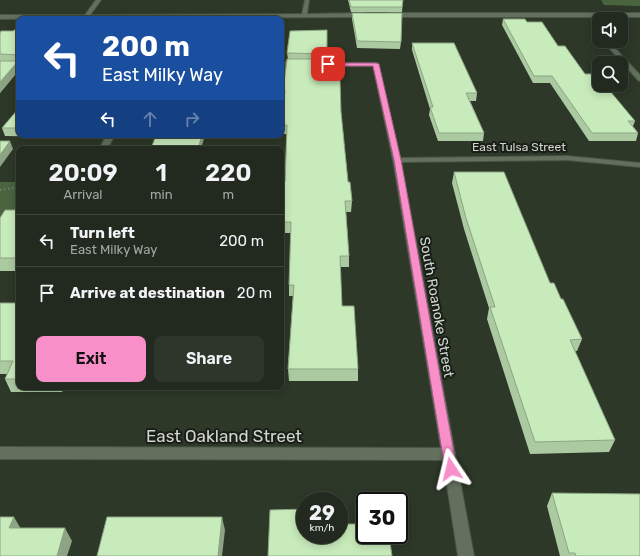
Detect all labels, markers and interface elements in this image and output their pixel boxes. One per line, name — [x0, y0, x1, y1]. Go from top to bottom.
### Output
map controls — [592, 12, 628, 92]
button: sound — [592, 12, 628, 48]
text: 200 m — [102, 30, 190, 63]
icon: left — [36, 32, 88, 84]
pin — [311, 47, 345, 81]
icon: arrive — [317, 53, 339, 75]
button: search — [592, 56, 628, 92]
text: East Milky Way — [102, 64, 223, 86]
icon: left — [97, 108, 119, 130]
icon: ahead — [139, 108, 161, 130]
icon: right — [181, 108, 203, 130]
street label: East Tulsa Street — [472, 140, 566, 154]
text: 20:09 — [48, 159, 118, 187]
text: 1 — [156, 159, 167, 187]
text: 220 — [205, 159, 252, 187]
text: Arrival — [64, 187, 103, 202]
text: min — [150, 187, 173, 202]
text: m — [223, 187, 234, 202]
text: Turn left — [70, 224, 135, 242]
icon: left — [36, 230, 58, 252]
text: 200 m — [219, 232, 264, 250]
street label: South Roanoke Street — [416, 235, 457, 379]
text: East Milky Way — [70, 242, 157, 257]
icon: arrive — [36, 282, 58, 304]
text: Arrive at destination — [70, 284, 225, 302]
text: 20 m — [237, 284, 272, 302]
button: Exit — [36, 336, 146, 382]
button: Share — [154, 336, 264, 382]
street label: East Oakland Street — [146, 426, 302, 446]
position arrow — [430, 448, 472, 490]
speed limit sign: 30 — [356, 492, 408, 544]
text: 29 — [309, 501, 335, 525]
text: km/h — [310, 522, 334, 534]

